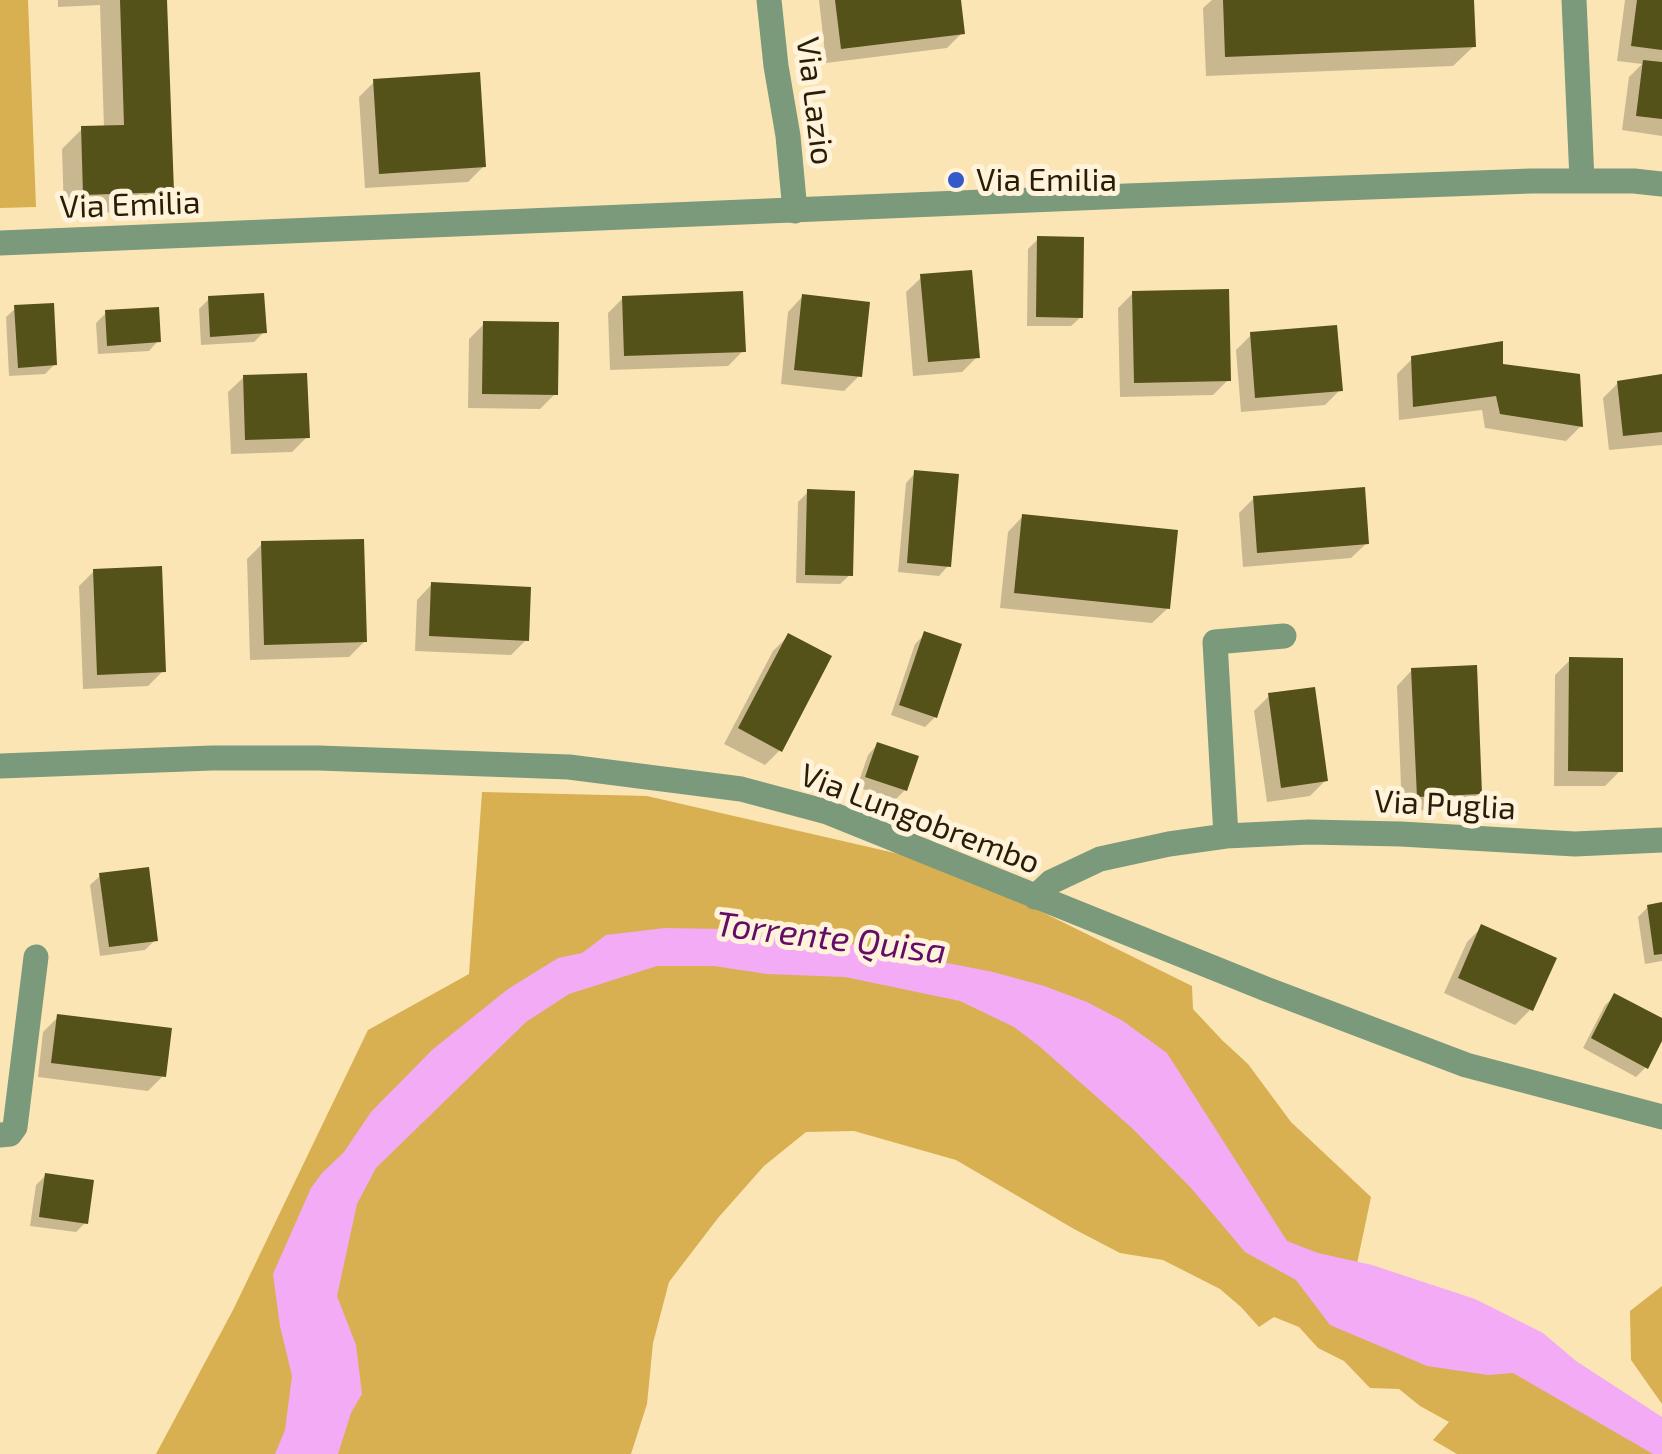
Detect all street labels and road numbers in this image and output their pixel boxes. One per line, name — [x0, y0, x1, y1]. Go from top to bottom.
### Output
street label: Via Lazio — [788, 35, 842, 167]
street label: Via Emilia — [59, 183, 201, 227]
street label: Via Lungobrembo — [795, 756, 1045, 882]
street label: Via Puglia — [1373, 782, 1517, 828]

